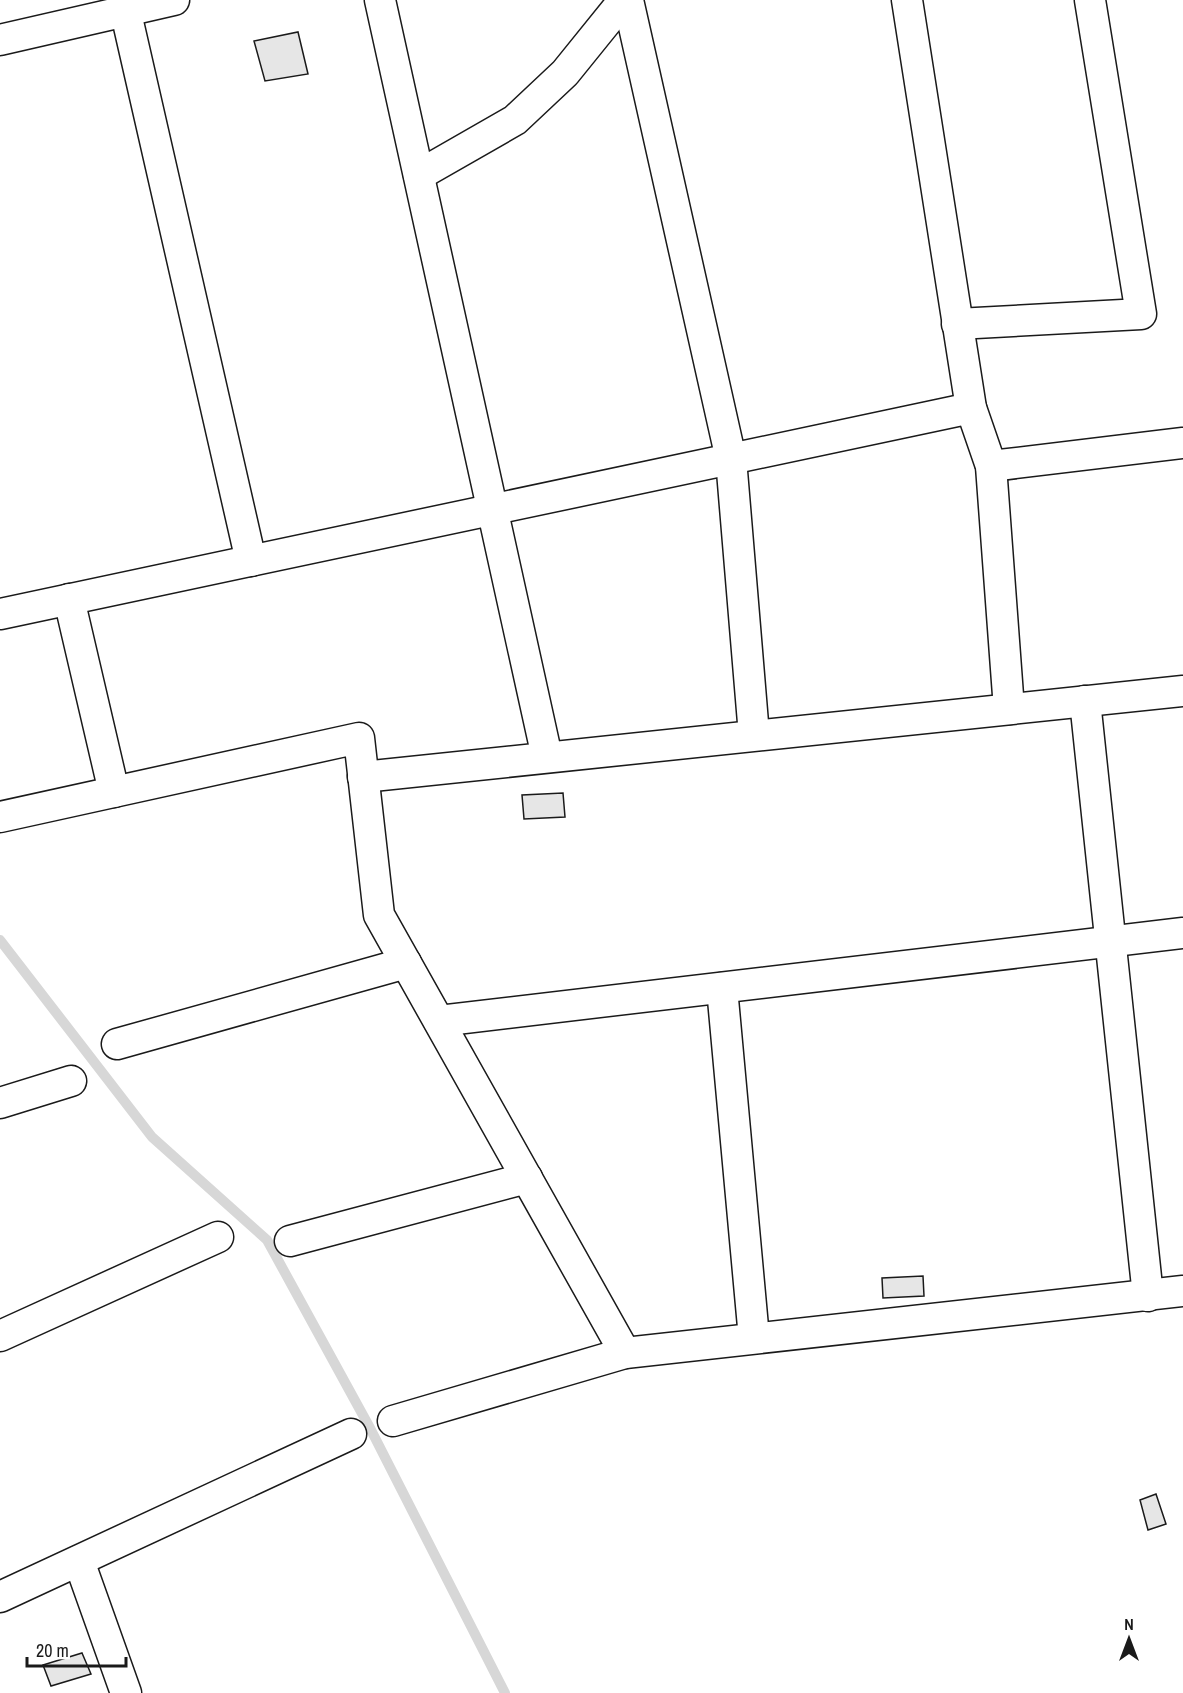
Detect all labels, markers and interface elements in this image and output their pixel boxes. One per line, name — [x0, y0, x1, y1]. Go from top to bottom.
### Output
north arrow — [1099, 1609, 1159, 1669]
text: N — [1124, 1613, 1134, 1635]
scale bar — [27, 1630, 126, 1668]
text: 20 m — [36, 1638, 69, 1663]

